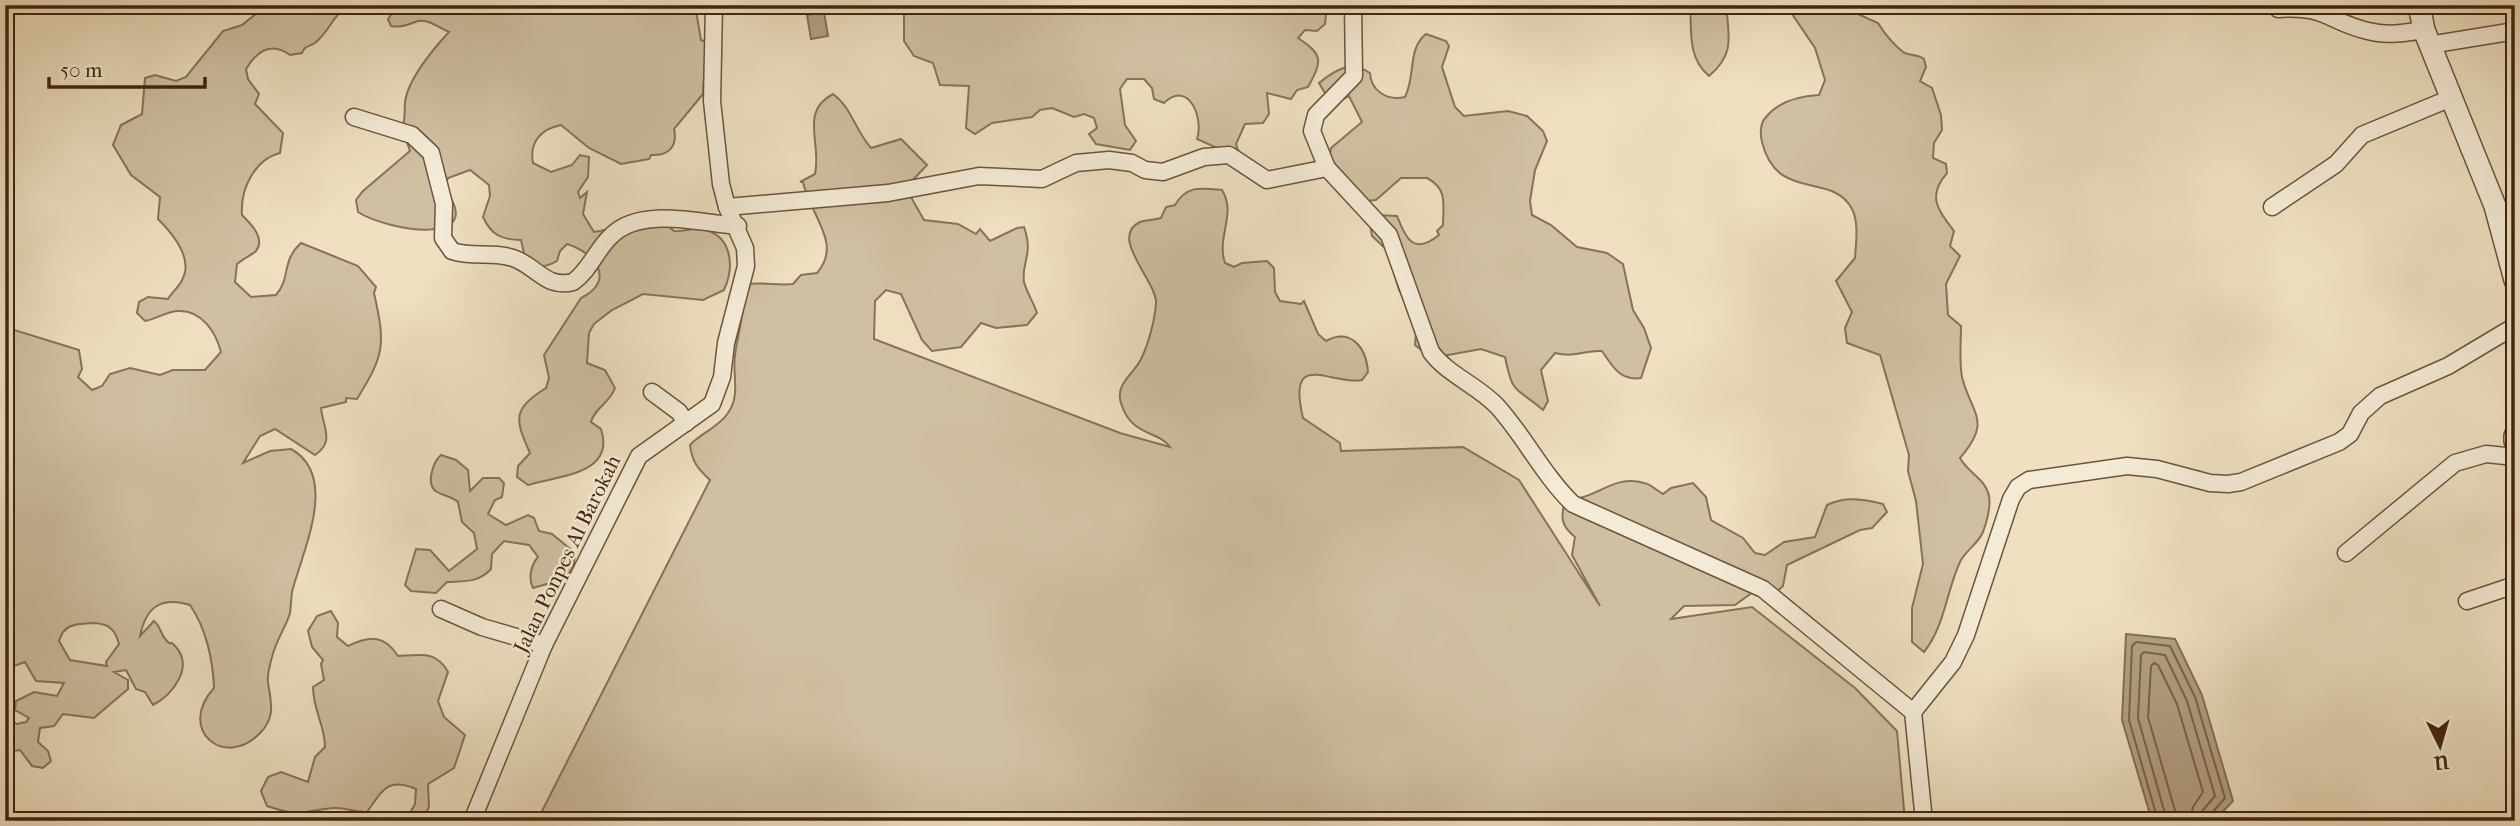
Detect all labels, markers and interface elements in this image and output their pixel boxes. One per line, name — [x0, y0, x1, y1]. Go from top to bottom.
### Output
scale bar — [49, 46, 205, 90]
text: 50 m — [60, 58, 103, 82]
street label: Jalan Ponpes Al Barokah — [508, 451, 625, 659]
north arrow — [2404, 710, 2474, 780]
text: U — [2433, 750, 2451, 774]

